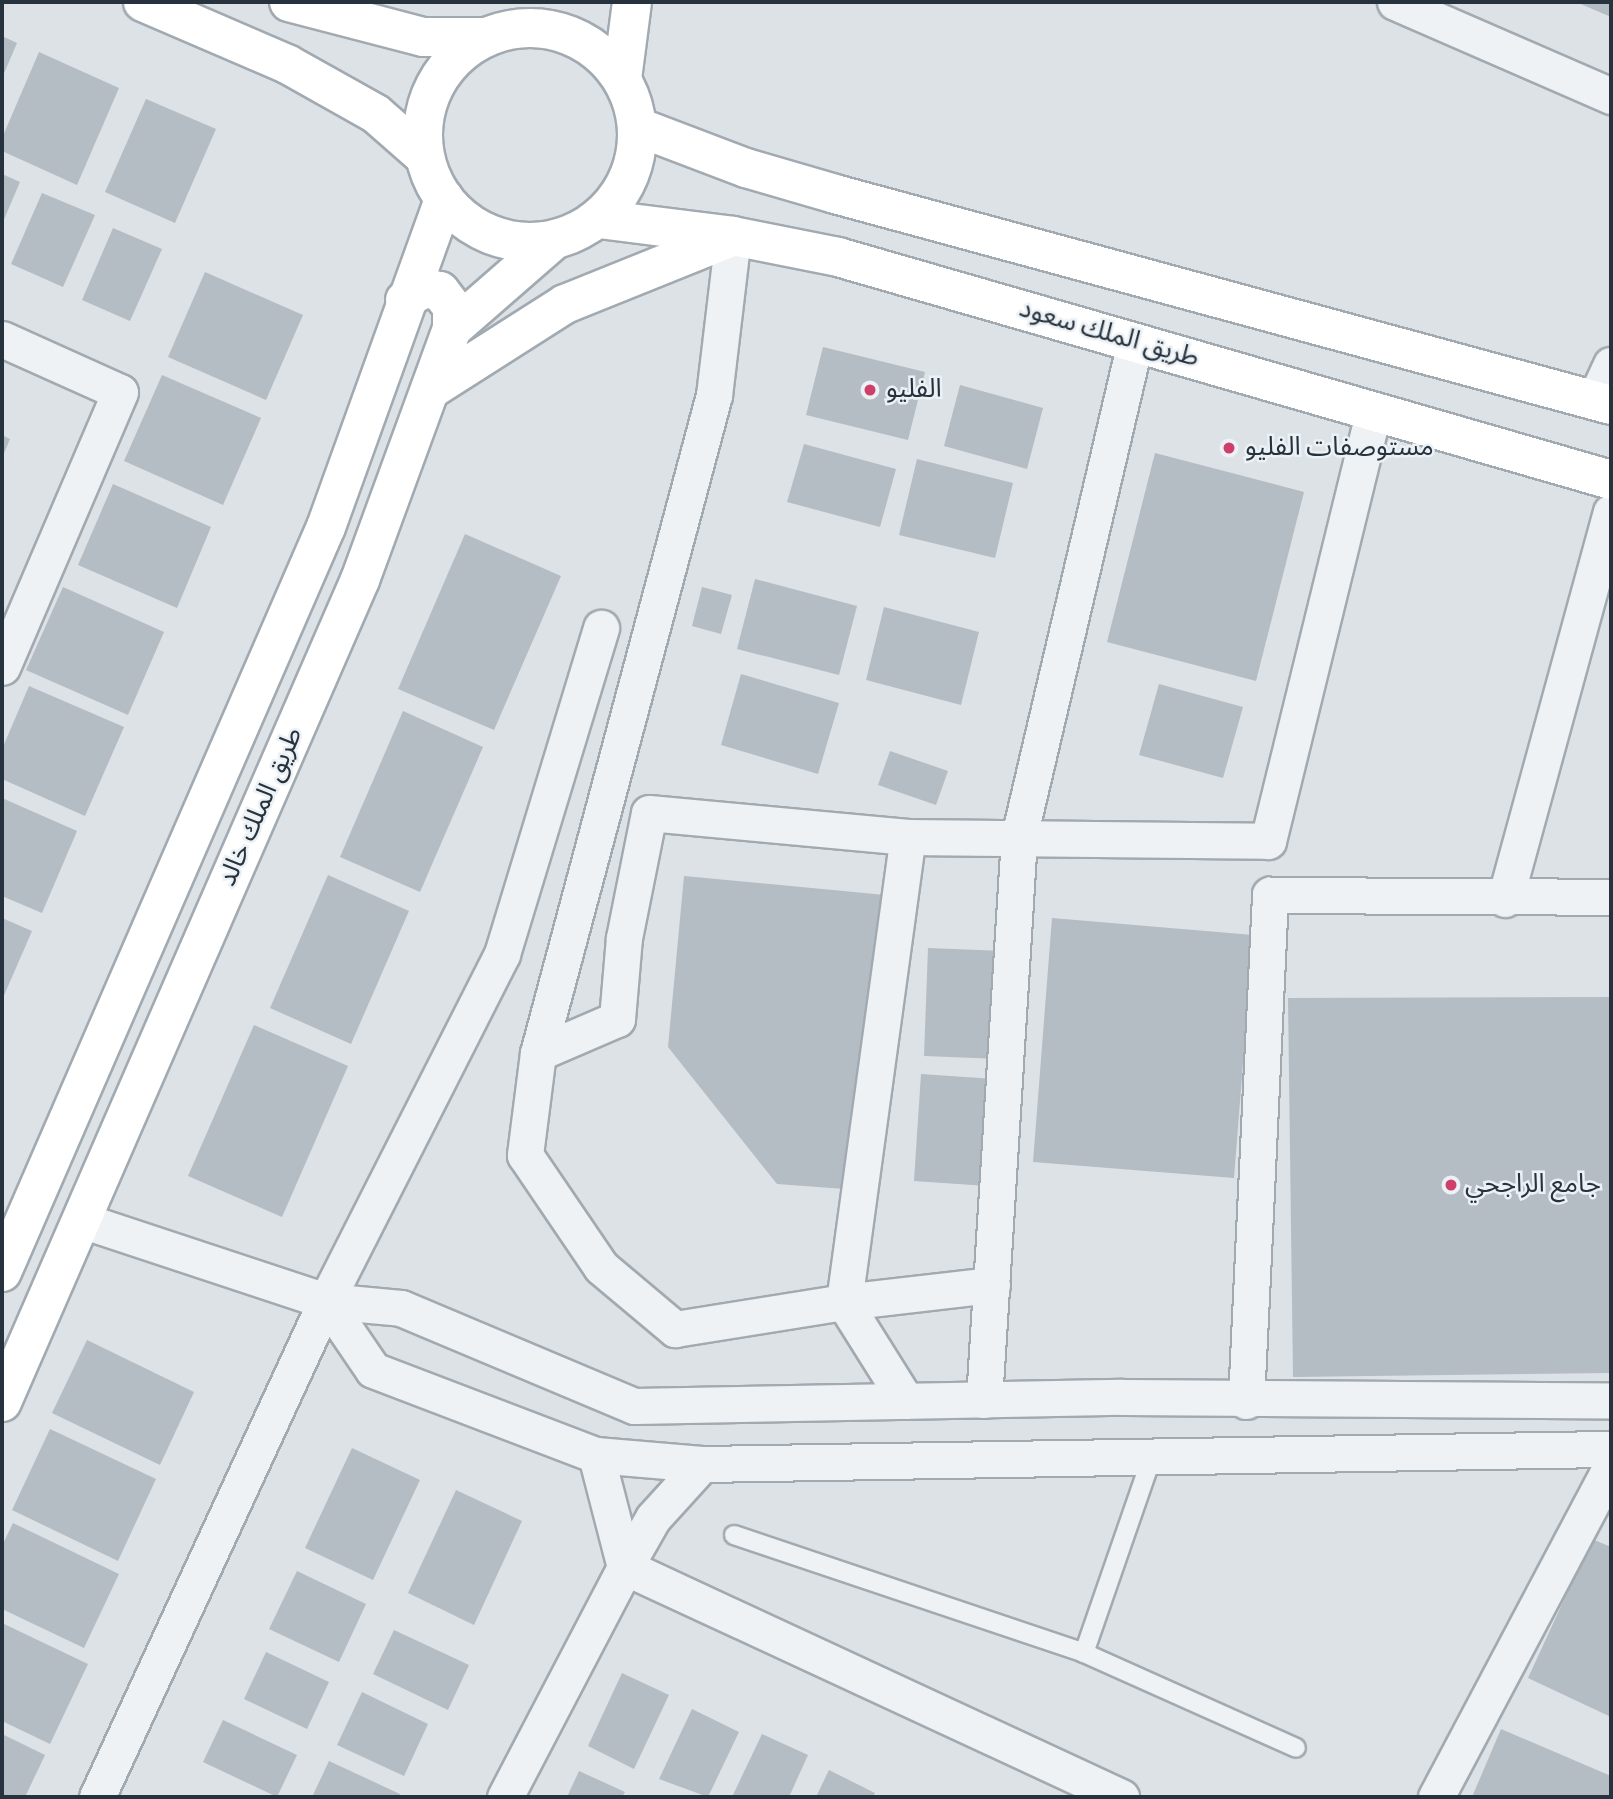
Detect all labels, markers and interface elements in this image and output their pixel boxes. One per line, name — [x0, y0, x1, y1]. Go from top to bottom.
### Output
street label: طريق الملك سعود — [1015, 293, 1203, 375]
place label: الفليو — [886, 374, 942, 406]
marker: الفليو — [860, 380, 880, 400]
place label: مستوصفات الفليو — [1245, 432, 1434, 464]
marker: مستوصفات الفليو — [1219, 438, 1239, 458]
street label: طريق الملك خالد — [212, 723, 310, 891]
place label: جامع الراجحي — [1465, 1169, 1601, 1201]
marker: جامع الراجحي — [1443, 1177, 1459, 1193]

